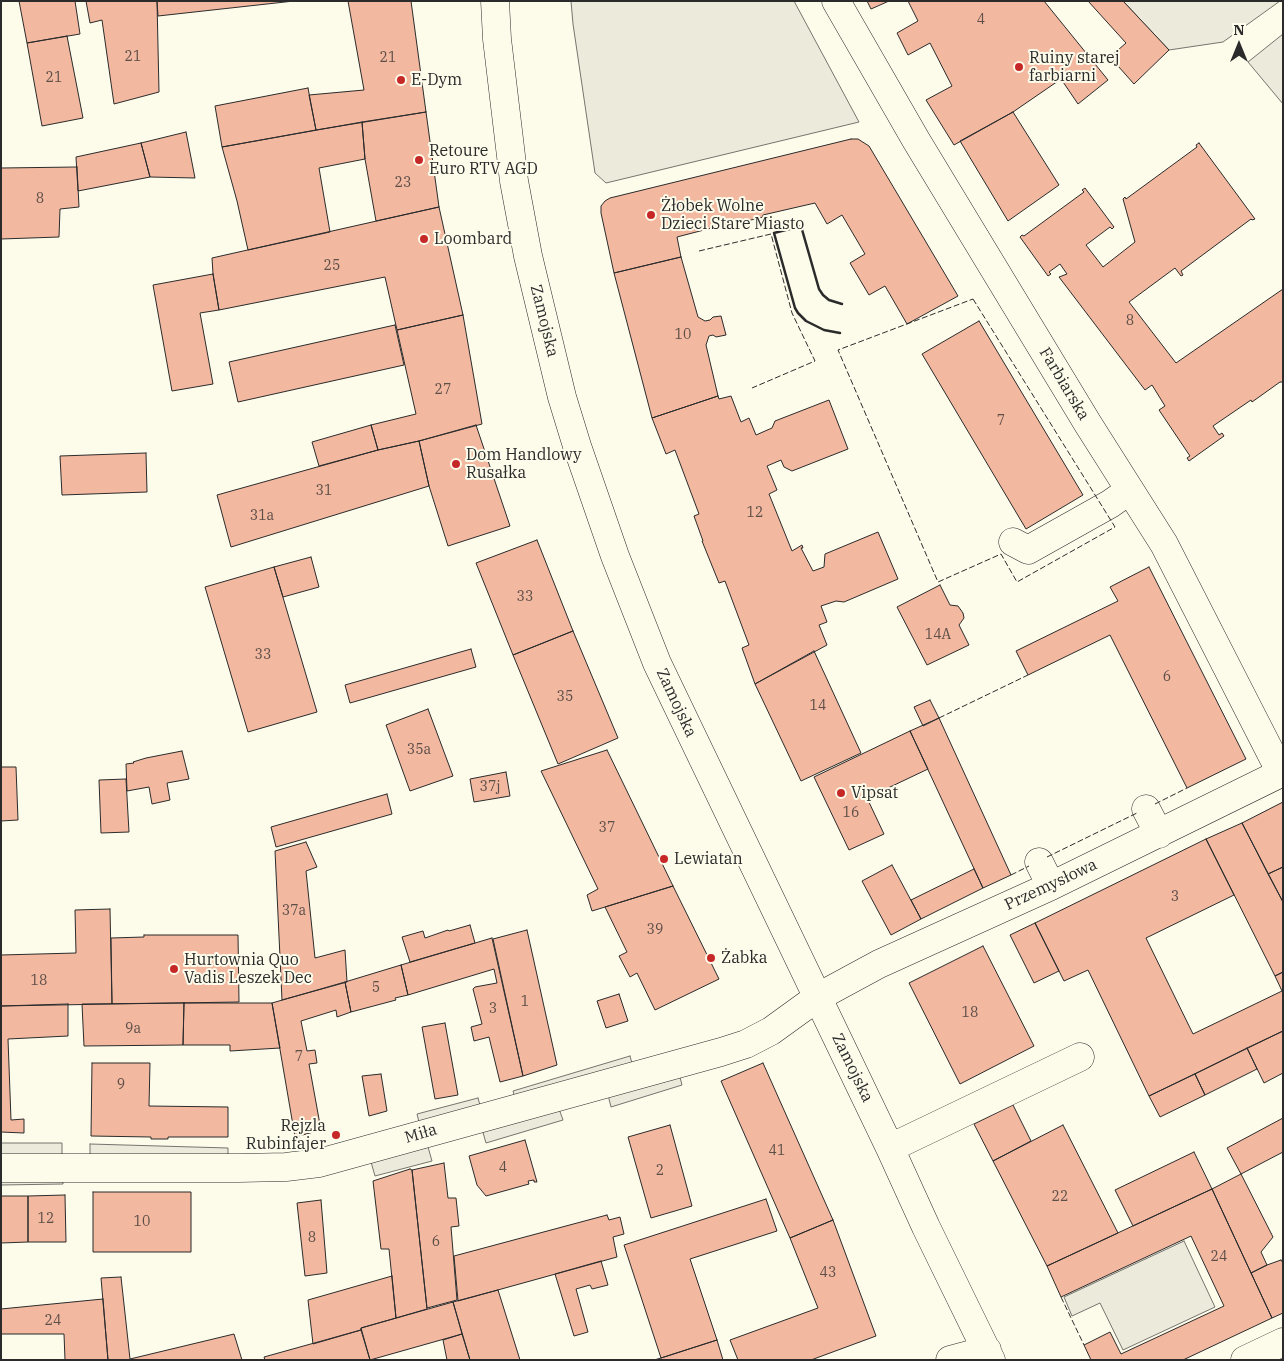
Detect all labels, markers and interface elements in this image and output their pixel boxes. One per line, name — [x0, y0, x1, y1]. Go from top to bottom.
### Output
house number: 4 — [977, 12, 985, 28]
north arrow — [1214, 20, 1264, 70]
text: N — [1233, 21, 1245, 39]
place label: Ruiny starej farbiarni — [1029, 48, 1119, 86]
house number: 21 — [125, 49, 141, 65]
house number: 21 — [380, 50, 396, 66]
marker: Ruiny starej farbiarni — [1013, 61, 1025, 73]
house number: 21 — [46, 70, 62, 86]
place label: E-Dym — [411, 70, 462, 90]
marker: E-Dym — [395, 74, 407, 86]
place label: Retoure Euro RTV AGD — [429, 141, 538, 179]
marker: Retoure Euro RTV AGD — [413, 154, 425, 166]
house number: 23 — [395, 175, 411, 191]
house number: 8 — [36, 191, 44, 207]
place label: Żłobek Wolne Dzieci Stare Miasto — [661, 196, 804, 234]
marker: Żłobek Wolne Dzieci Stare Miasto — [645, 209, 657, 221]
place label: Loombard — [434, 229, 512, 249]
marker: Loombard — [418, 233, 430, 245]
house number: 25 — [324, 258, 340, 274]
street label: Zamojska — [526, 283, 562, 359]
house number: 8 — [1126, 313, 1134, 329]
house number: 10 — [675, 327, 691, 343]
street label: Farbiarska — [1035, 344, 1093, 424]
house number: 27 — [435, 382, 451, 398]
house number: 7 — [997, 413, 1005, 429]
place label: Dom Handlowy Rusałka — [466, 445, 582, 483]
marker: Dom Handlowy Rusałka — [450, 458, 462, 470]
house number: 31 — [316, 483, 332, 499]
house number: 12 — [747, 505, 763, 521]
house number: 31a — [250, 508, 274, 524]
house number: 33 — [517, 589, 533, 605]
house number: 14A — [925, 627, 951, 643]
house number: 33 — [255, 647, 271, 663]
street label: Zamojska — [652, 665, 700, 741]
house number: 6 — [1163, 669, 1171, 685]
house number: 35 — [557, 689, 573, 705]
house number: 14 — [810, 698, 826, 714]
house number: 35a — [407, 742, 431, 758]
house number: 37j — [479, 779, 501, 795]
place label: Vipsat — [851, 783, 898, 803]
marker: Vipsat — [835, 787, 847, 799]
house number: 16 — [843, 805, 859, 821]
house number: 37 — [599, 820, 615, 836]
place label: Lewiatan — [674, 849, 743, 869]
marker: Lewiatan — [658, 853, 670, 865]
street label: Przemysłowa — [1002, 855, 1100, 915]
house number: 3 — [1171, 889, 1179, 905]
house number: 37a — [282, 903, 306, 919]
house number: 39 — [647, 922, 663, 938]
place label: Żabka — [721, 948, 767, 968]
place label: Hurtownia Quo Vadis Leszek Dec — [184, 950, 312, 988]
marker: Żabka — [705, 952, 717, 964]
marker: Hurtownia Quo Vadis Leszek Dec — [168, 963, 180, 975]
house number: 18 — [31, 973, 47, 989]
house number: 5 — [372, 980, 380, 996]
house number: 1 — [521, 994, 529, 1010]
house number: 3 — [489, 1001, 497, 1017]
house number: 18 — [962, 1005, 978, 1021]
house number: 9a — [125, 1021, 141, 1037]
street label: Zamojska — [827, 1031, 877, 1105]
house number: 7 — [295, 1049, 303, 1065]
house number: 9 — [117, 1077, 125, 1093]
place label: Rejzla Rubinfajer — [246, 1116, 326, 1154]
street label: Miła — [403, 1120, 439, 1148]
marker: Rejzla Rubinfajer — [330, 1129, 342, 1141]
house number: 41 — [769, 1143, 785, 1159]
house number: 4 — [499, 1160, 507, 1176]
house number: 2 — [656, 1163, 664, 1179]
house number: 22 — [1052, 1189, 1068, 1205]
house number: 12 — [38, 1211, 54, 1227]
house number: 10 — [134, 1214, 150, 1230]
house number: 8 — [308, 1230, 316, 1246]
house number: 6 — [432, 1234, 440, 1250]
house number: 24 — [1211, 1249, 1227, 1265]
house number: 43 — [820, 1265, 836, 1281]
house number: 24 — [45, 1313, 61, 1329]

